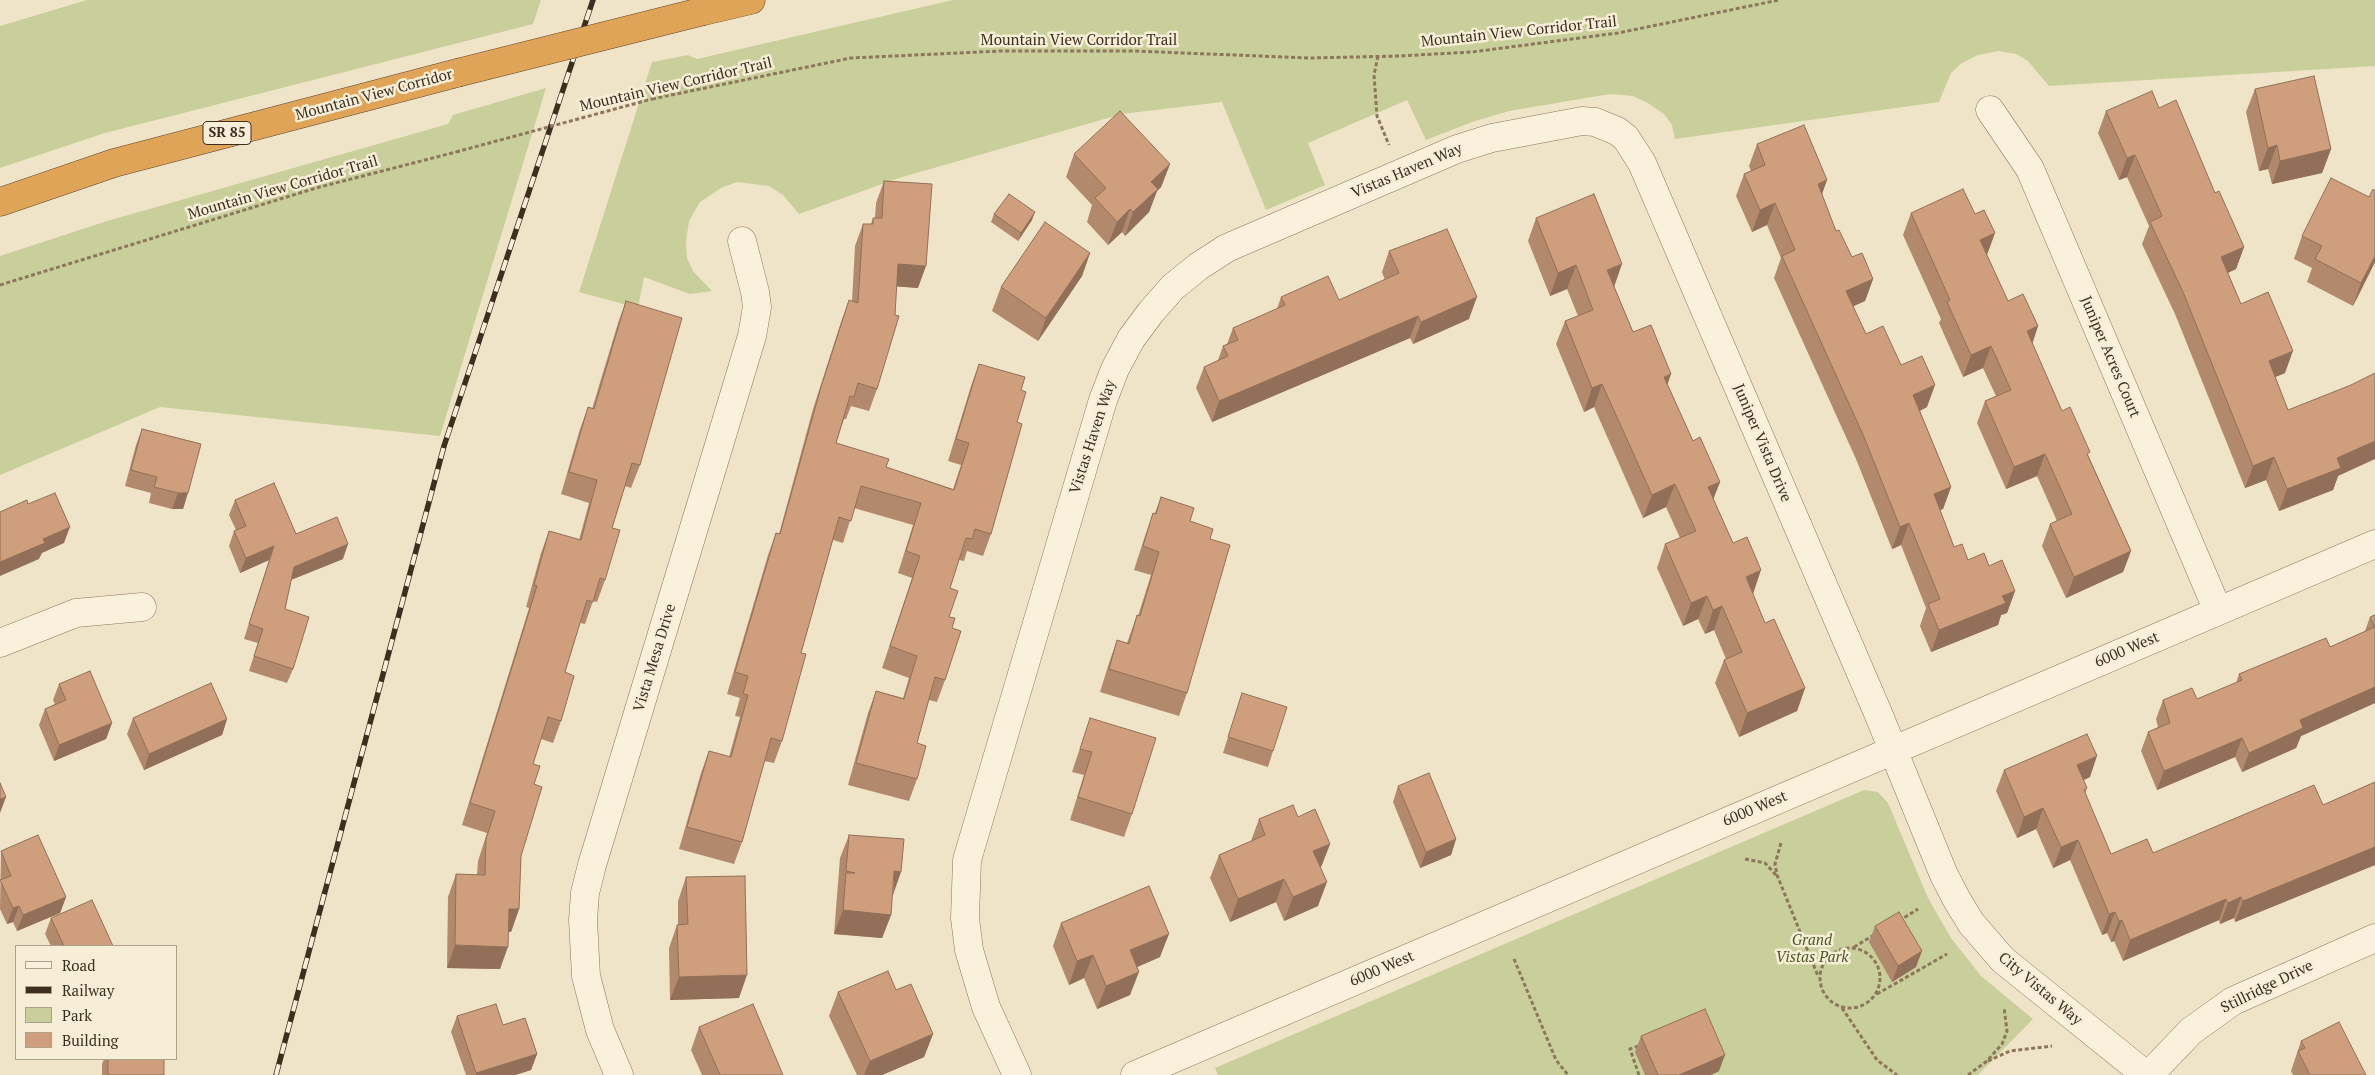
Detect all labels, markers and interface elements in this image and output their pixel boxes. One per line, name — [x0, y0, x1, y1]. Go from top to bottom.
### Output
street label: Mountain View Corridor Trail — [1420, 13, 1618, 51]
street label: Mountain View Corridor Trail — [981, 32, 1177, 50]
street label: Mountain View Corridor Trail — [578, 54, 774, 116]
street label: Mountain View Corridor — [293, 65, 455, 125]
road number: SR 85 — [203, 122, 251, 144]
street label: Vistas Haven Way — [1349, 140, 1465, 202]
street label: Mountain View Corridor Trail — [186, 152, 380, 224]
street label: Juniper Acres Court — [2076, 294, 2144, 420]
street label: Vistas Haven Way — [1066, 378, 1120, 496]
street label: Juniper Vista Drive — [1729, 381, 1795, 505]
street label: Vista Mesa Drive — [630, 602, 680, 714]
street label: 6000 West — [2092, 628, 2162, 672]
street label: 6000 West — [1720, 787, 1790, 831]
park label: Grand Vistas Park — [1775, 932, 1849, 967]
legend — [15, 945, 178, 1060]
street label: 6000 West — [1347, 947, 1417, 991]
street label: City Vistas Way — [1995, 949, 2085, 1029]
text: Road — [62, 955, 95, 975]
street label: Stillridge Drive — [2218, 957, 2316, 1017]
text: Railway — [62, 980, 114, 1000]
text: Park — [62, 1005, 92, 1025]
text: Building — [62, 1030, 119, 1050]

